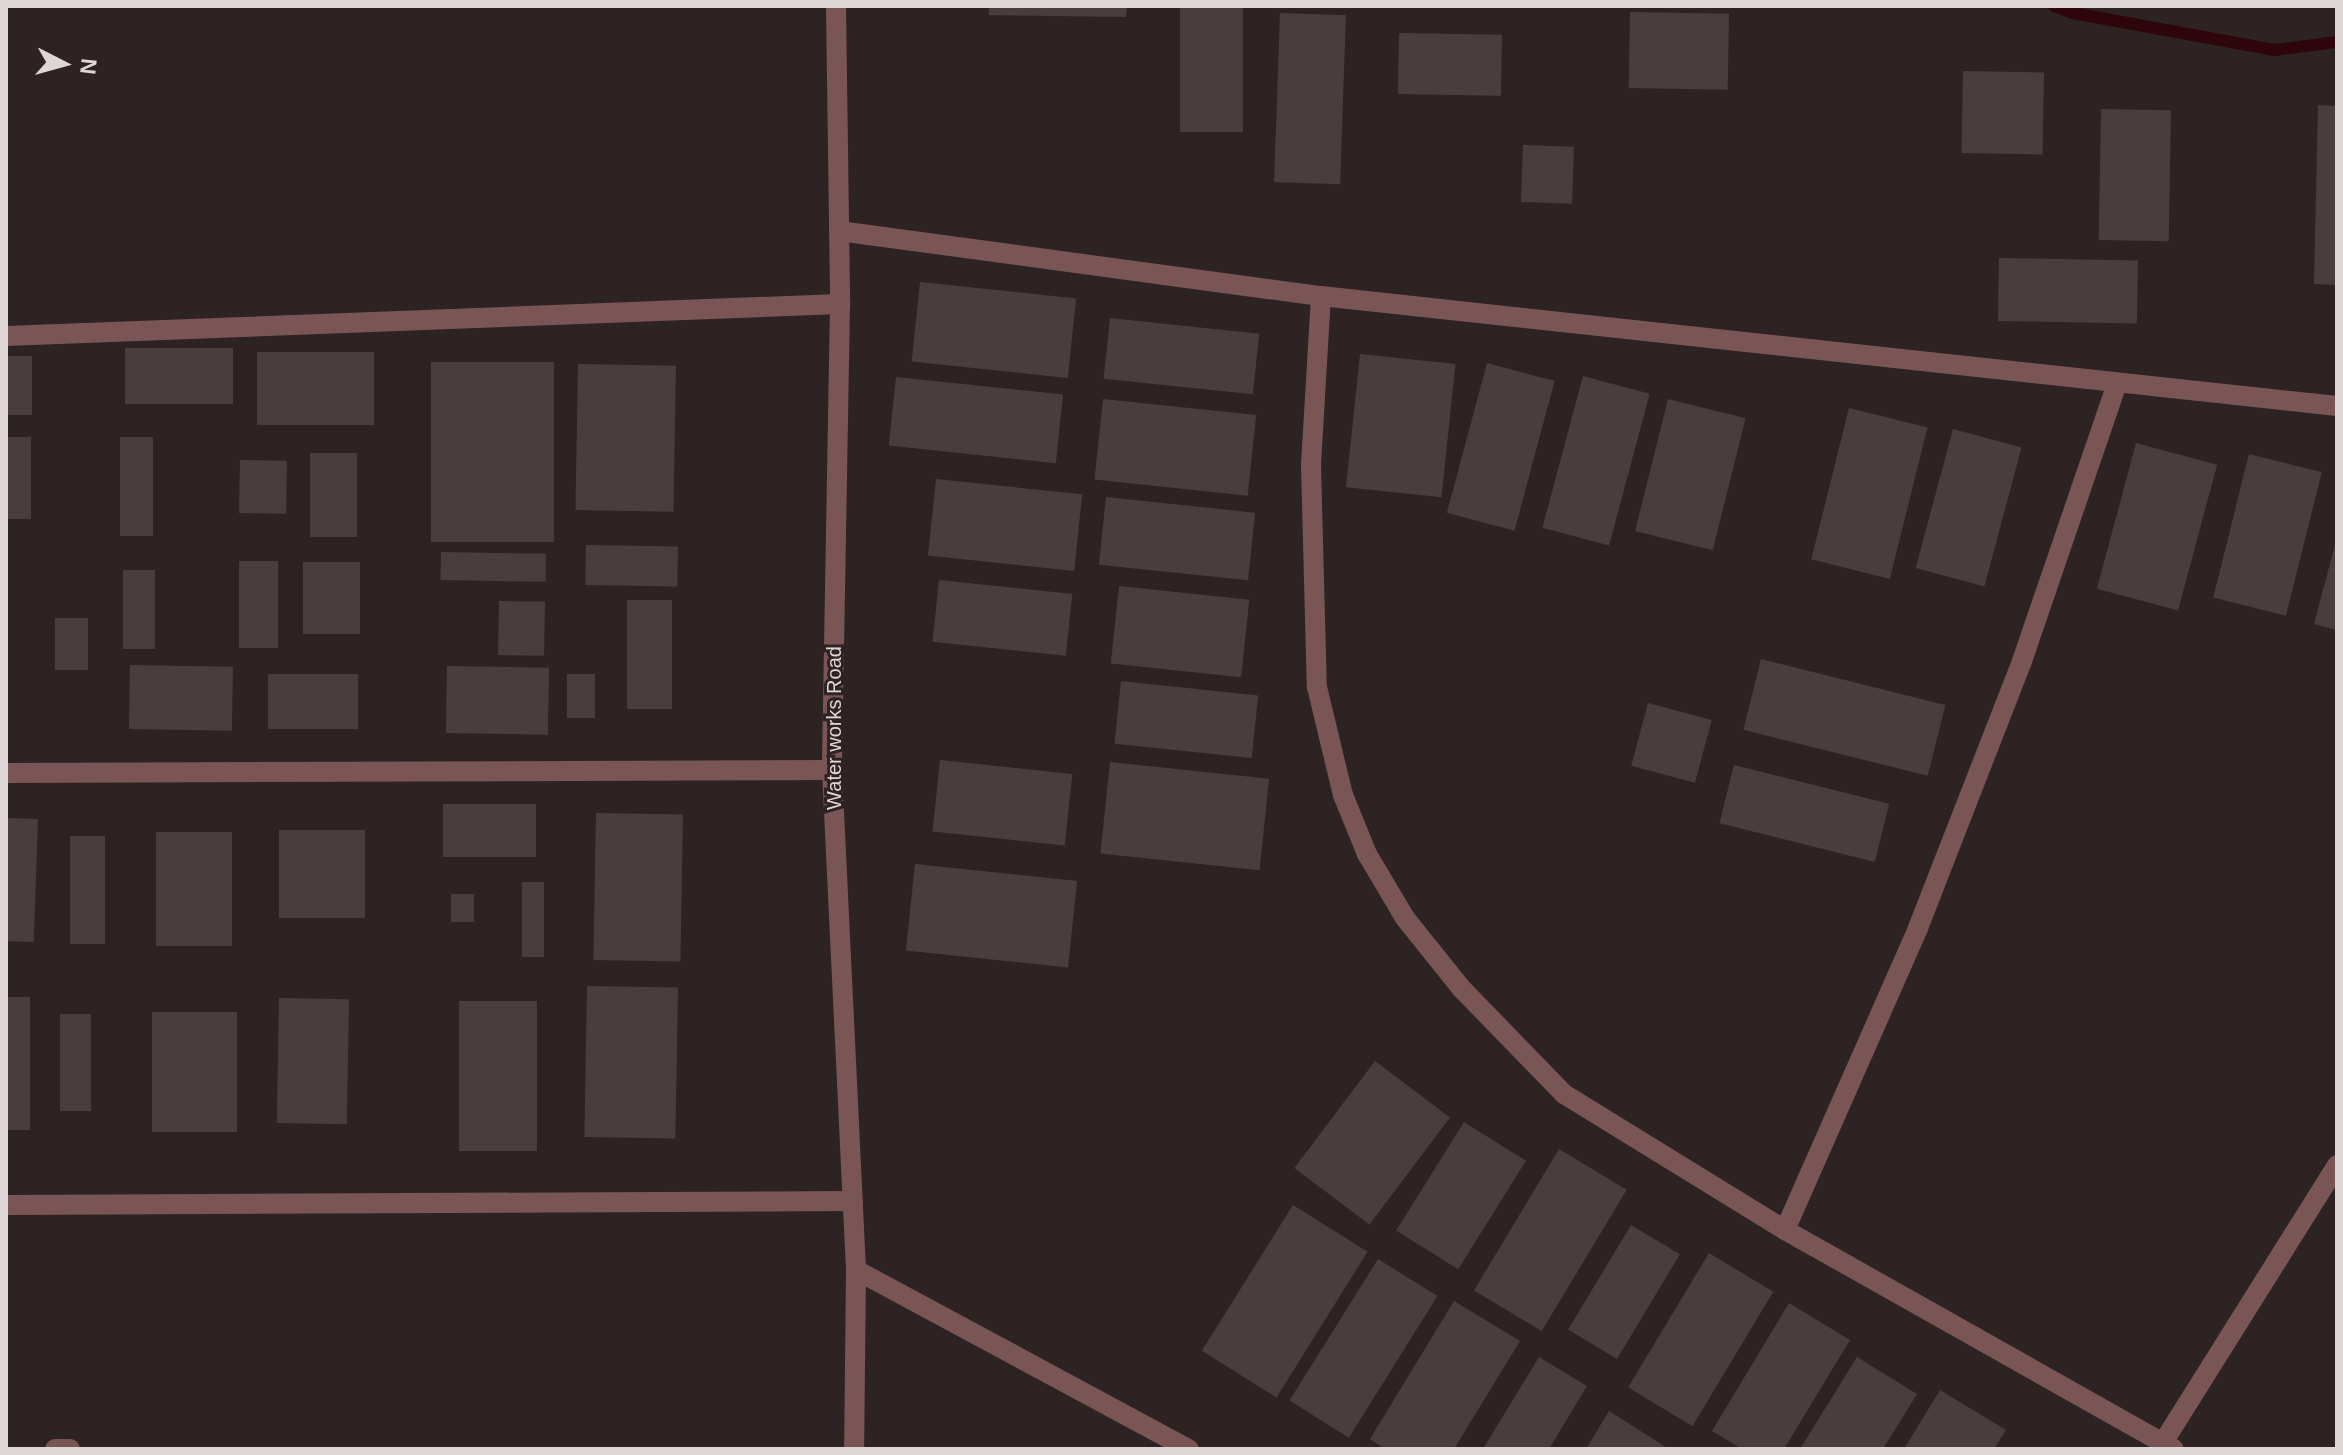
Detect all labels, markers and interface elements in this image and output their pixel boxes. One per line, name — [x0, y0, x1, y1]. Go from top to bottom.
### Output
north arrow — [24, 24, 104, 104]
text: N — [75, 57, 102, 76]
street label: Water works Road — [822, 646, 846, 810]

